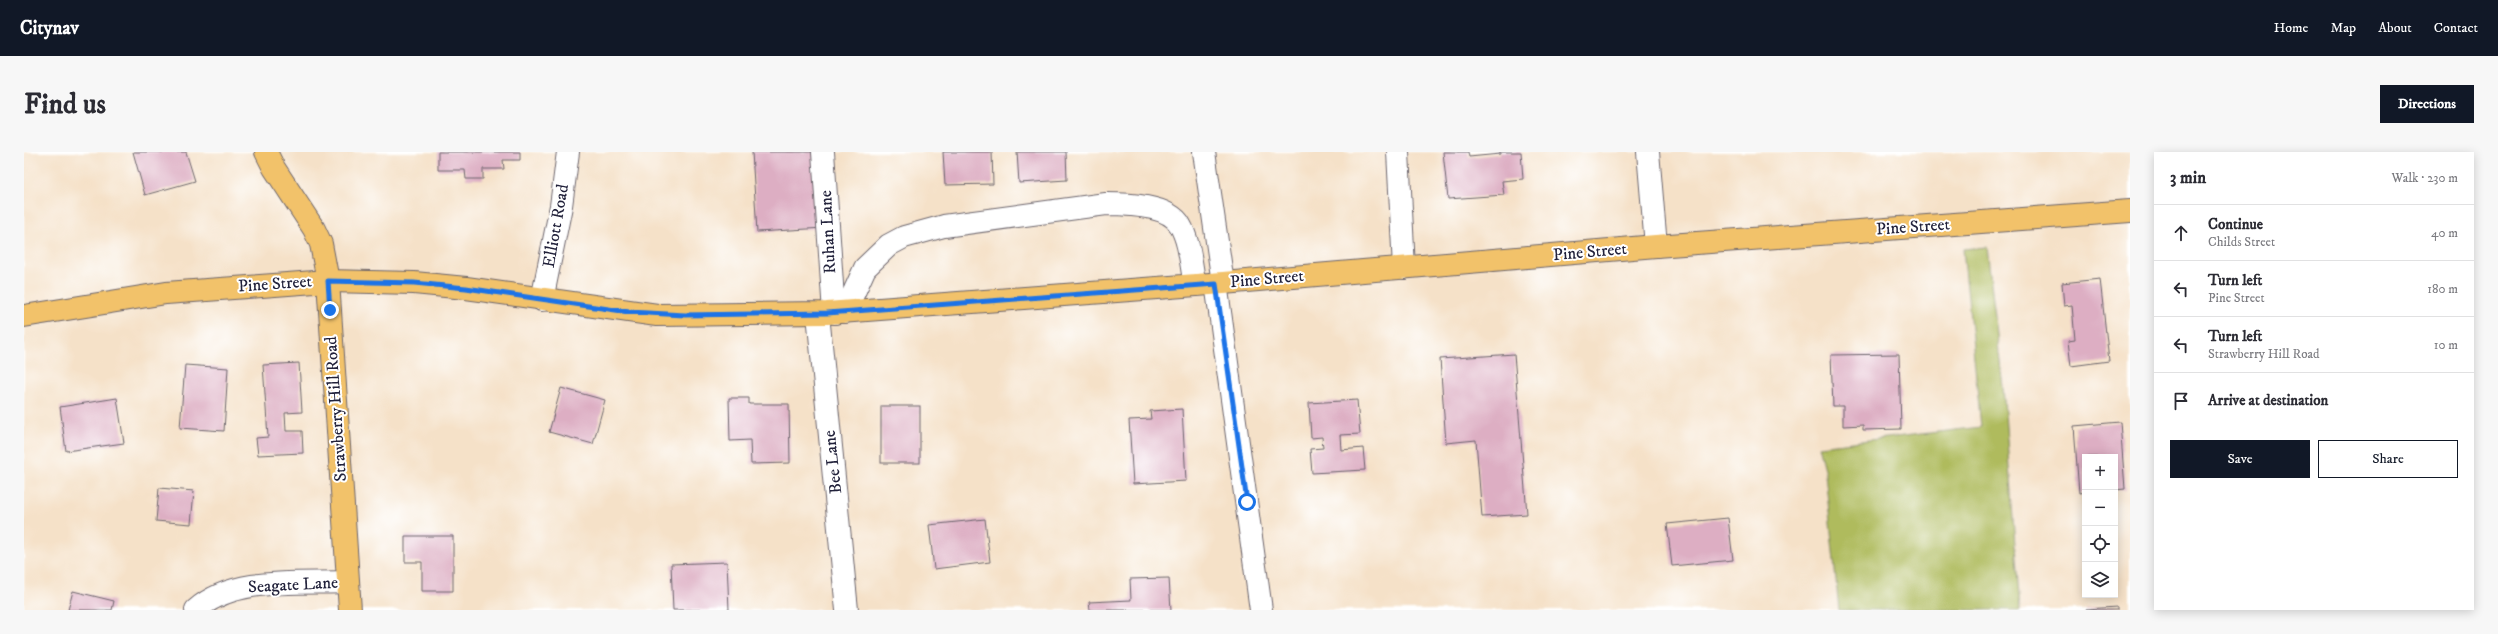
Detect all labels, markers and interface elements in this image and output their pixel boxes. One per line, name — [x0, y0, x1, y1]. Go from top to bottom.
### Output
text: Citynav — [20, 17, 79, 40]
text: Home — [2274, 19, 2308, 37]
text: Map — [2330, 19, 2356, 37]
text: About — [2378, 19, 2412, 37]
text: Contact — [2434, 19, 2478, 37]
button: Directions — [2380, 85, 2474, 123]
text: Find us — [24, 87, 106, 122]
text: 3 min — [2170, 167, 2206, 189]
text: Walk · 230 m — [2392, 170, 2458, 186]
street label: Elliott Road — [538, 182, 574, 270]
street label: Ruhan Lane — [815, 190, 841, 274]
street label: Pine Street — [1875, 213, 1951, 241]
text: Continue — [2208, 215, 2263, 234]
icon: ahead — [2170, 222, 2192, 244]
text: 40 m — [2431, 225, 2458, 241]
text: Childs Street — [2208, 234, 2275, 250]
street label: Pine Street — [1552, 238, 1628, 266]
street label: Pine Street — [1229, 265, 1305, 293]
street label: Pine Street — [237, 270, 313, 298]
text: Turn left — [2208, 271, 2262, 290]
icon: left — [2170, 278, 2192, 300]
text: 180 m — [2427, 281, 2458, 297]
text: Pine Street — [2208, 290, 2265, 306]
route end — [321, 301, 339, 319]
text: Turn left — [2208, 327, 2262, 346]
icon: left — [2170, 334, 2192, 356]
street label: Strawberry Hill Road — [320, 335, 352, 482]
text: 10 m — [2434, 337, 2458, 353]
text: Strawberry Hill Road — [2208, 346, 2319, 362]
icon: arrive — [2170, 390, 2192, 412]
text: Arrive at destination — [2208, 391, 2328, 410]
street label: Bee Lane — [819, 429, 847, 495]
button: Save — [2170, 440, 2310, 478]
button: Share — [2318, 440, 2458, 478]
map controls — [2082, 454, 2118, 598]
button: + — [2082, 454, 2118, 490]
button: − — [2082, 490, 2118, 526]
route start — [1238, 493, 1256, 511]
button: locate — [2082, 526, 2118, 562]
button: layers — [2082, 562, 2118, 598]
street label: Seagate Lane — [247, 572, 339, 598]

